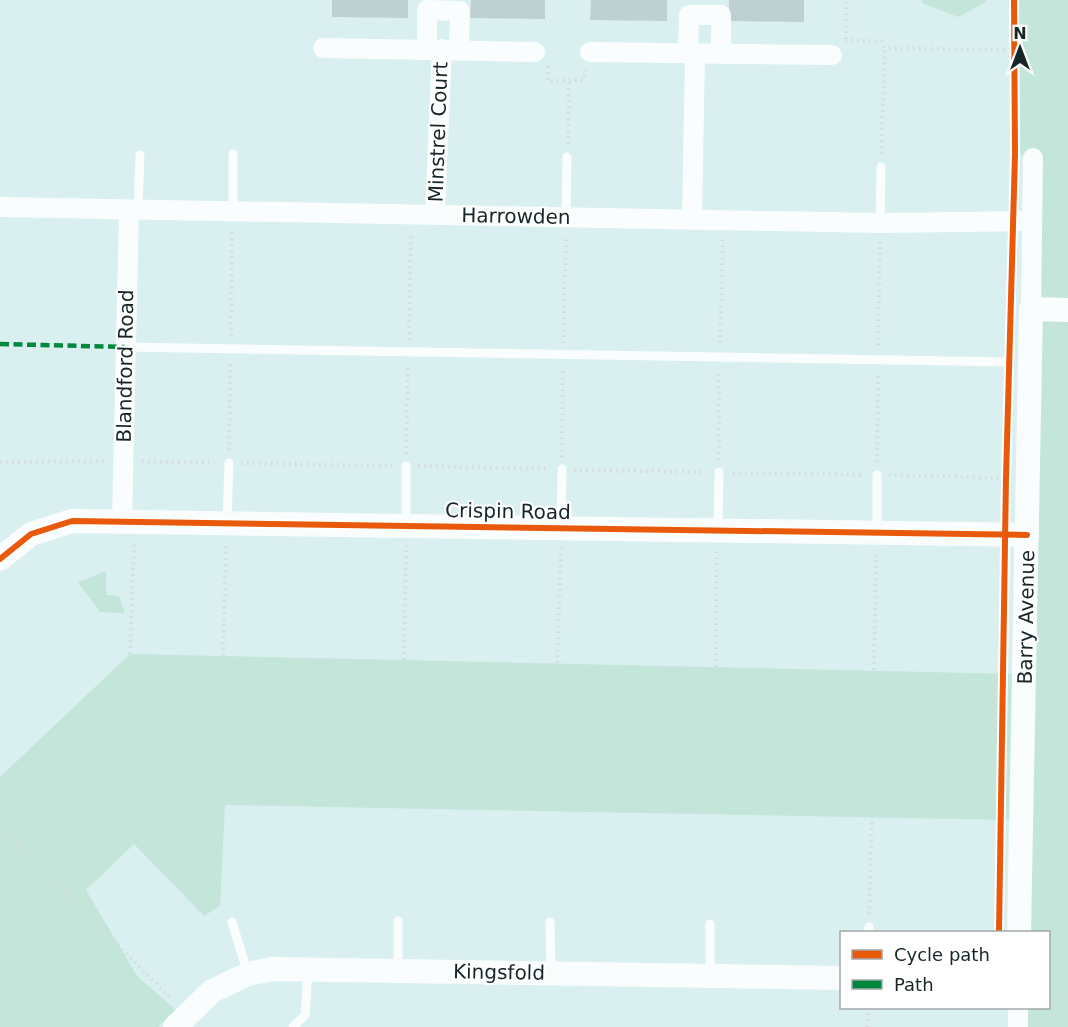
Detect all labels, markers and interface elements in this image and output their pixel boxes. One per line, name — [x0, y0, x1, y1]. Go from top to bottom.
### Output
north arrow — [990, 18, 1050, 78]
text: N — [1013, 24, 1027, 43]
street label: Minstrel Court — [424, 61, 452, 203]
street label: Harrowden — [461, 203, 571, 229]
street label: Blandford Road — [112, 289, 138, 443]
street label: Crispin Road — [445, 498, 571, 524]
street label: Barry Avenue — [1013, 550, 1039, 684]
legend — [840, 931, 1050, 1009]
text: Cycle path — [894, 944, 990, 965]
street label: Kingsfold — [453, 959, 545, 985]
text: Path — [894, 974, 934, 995]

